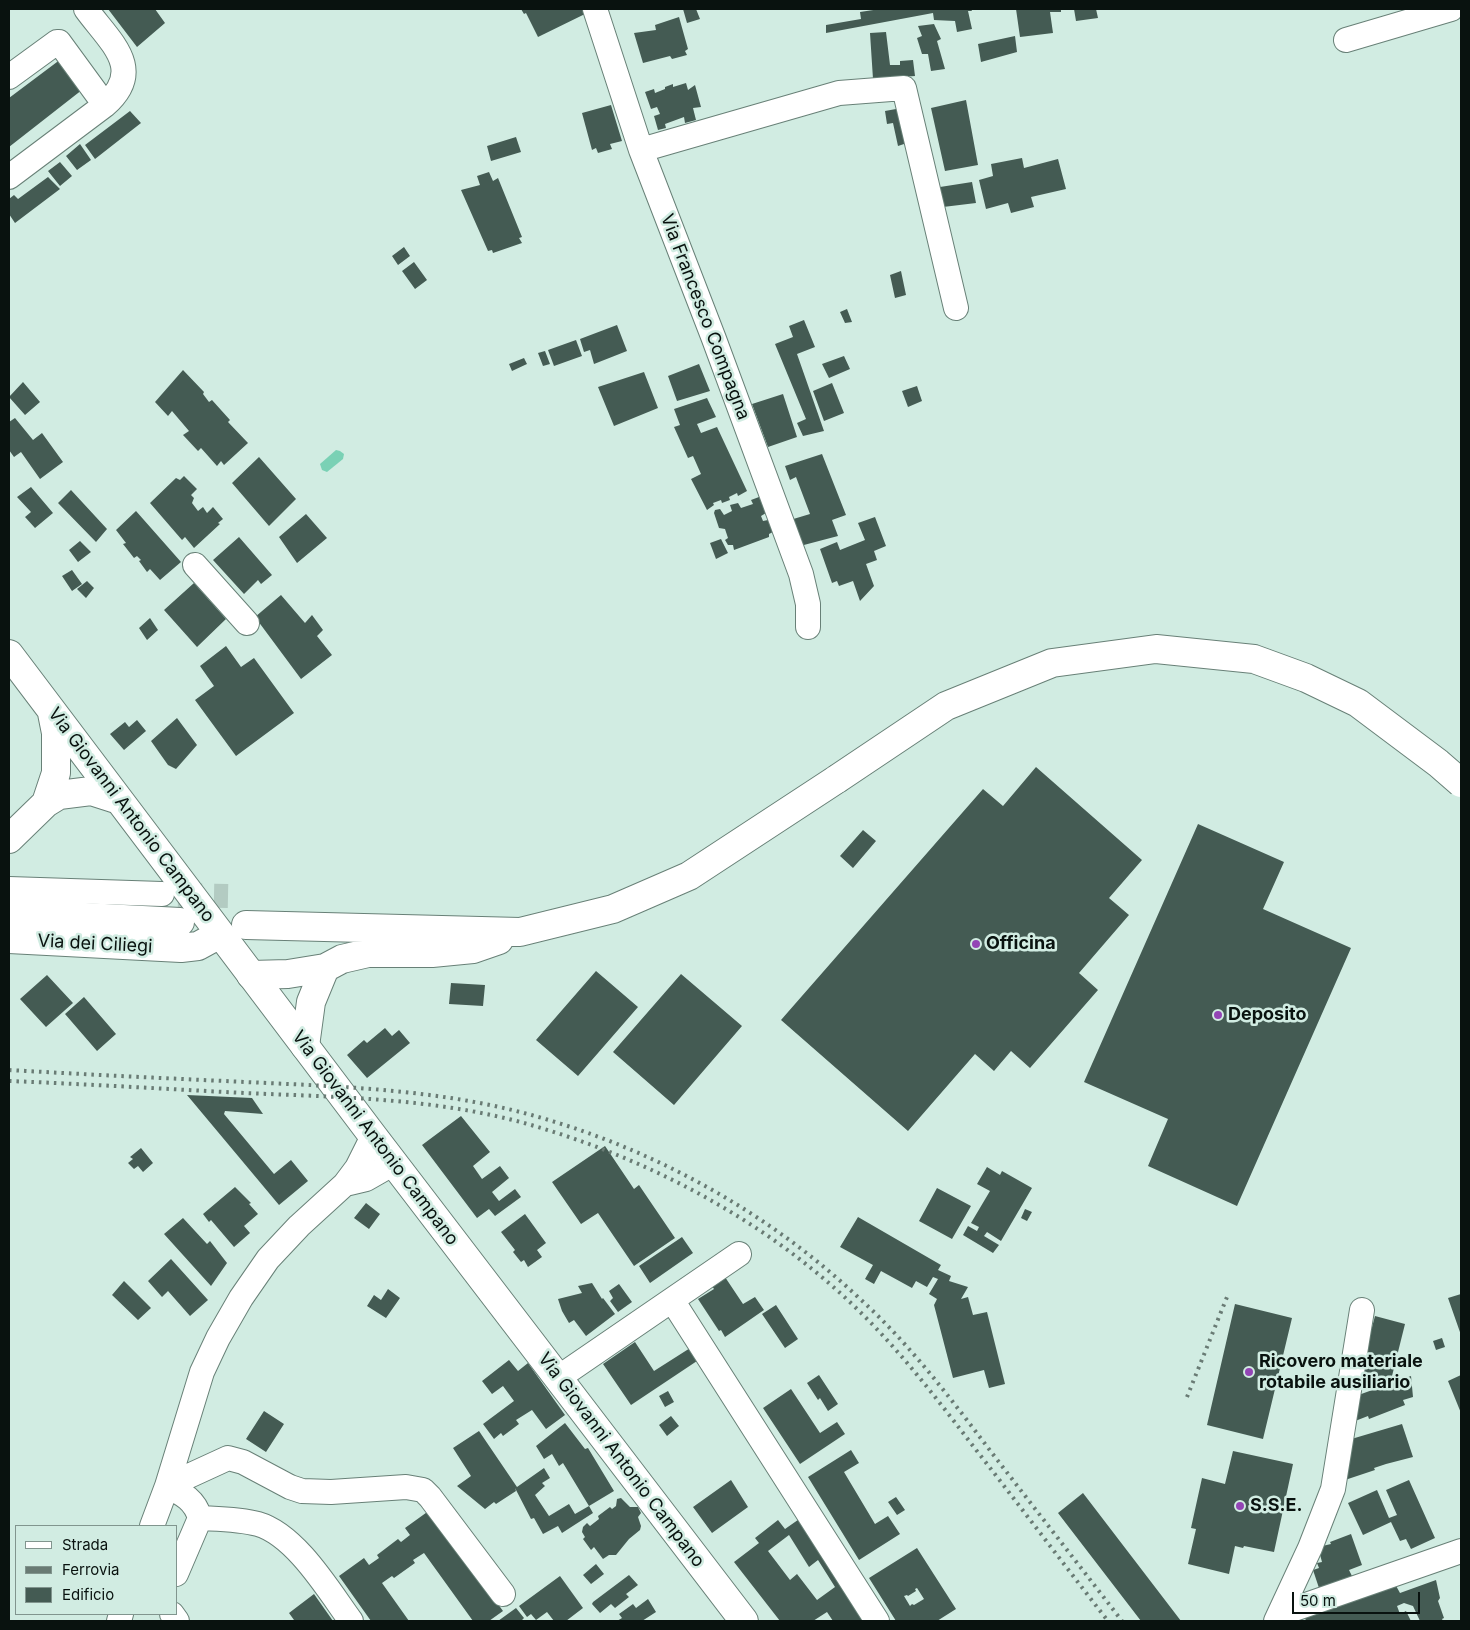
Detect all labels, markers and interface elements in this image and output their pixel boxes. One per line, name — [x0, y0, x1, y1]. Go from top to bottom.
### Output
street label: Via Francesco Compagna — [656, 211, 754, 423]
street label: Via Giovanni Antonio Campano — [43, 703, 219, 927]
street label: Via dei Ciliegi — [37, 930, 153, 958]
place label: Officina — [986, 933, 1056, 955]
marker: Officina — [970, 938, 982, 950]
place label: Deposito — [1228, 1004, 1307, 1026]
marker: Deposito — [1212, 1009, 1224, 1021]
street label: Via Giovanni Antonio Campano — [287, 1026, 463, 1250]
street label: Via Giovanni Antonio Campano — [533, 1348, 709, 1572]
place label: Ricovero materiale rotabile ausiliario — [1259, 1351, 1423, 1394]
marker: Ricovero materiale rotabile ausiliario — [1243, 1366, 1255, 1378]
place label: S.S.E. — [1250, 1495, 1303, 1517]
marker: S.S.E. — [1234, 1500, 1246, 1512]
legend — [15, 1525, 178, 1615]
text: Strada — [62, 1535, 108, 1554]
text: Ferrovia — [62, 1560, 119, 1579]
scale bar — [1295, 1582, 1422, 1614]
text: Edificio — [62, 1585, 114, 1604]
text: 50 m — [1300, 1591, 1336, 1610]

